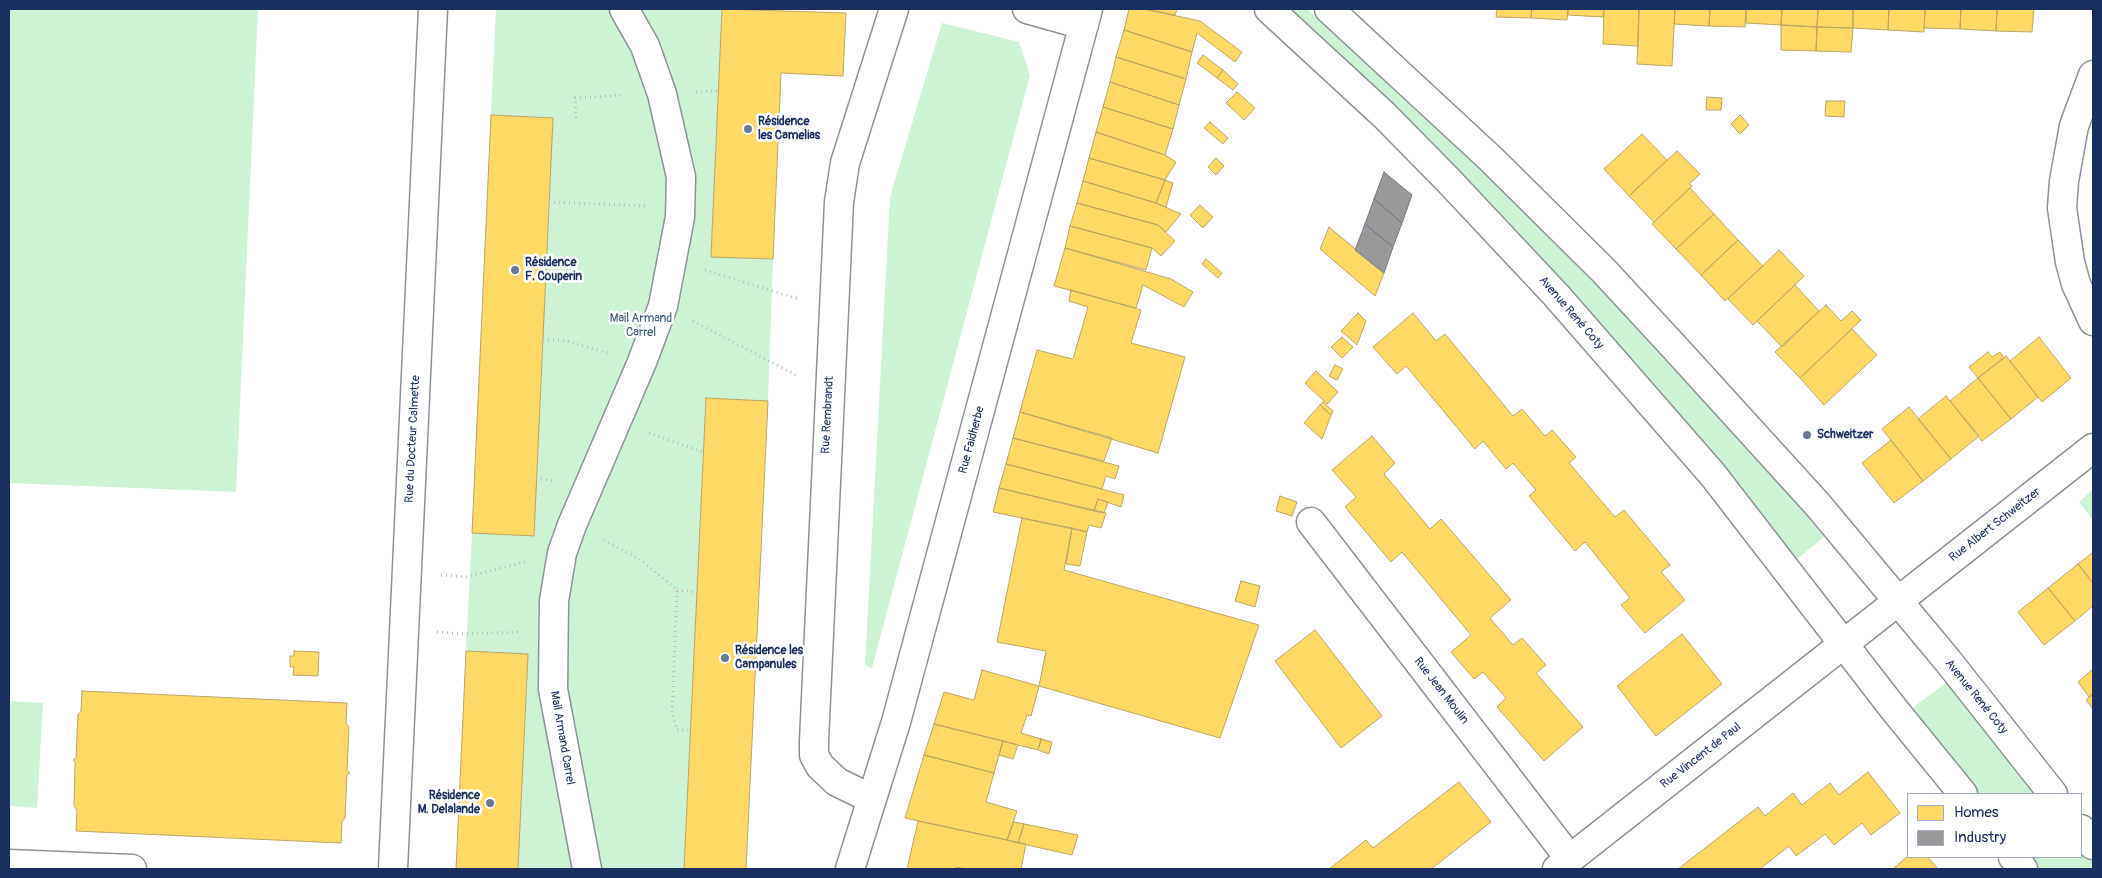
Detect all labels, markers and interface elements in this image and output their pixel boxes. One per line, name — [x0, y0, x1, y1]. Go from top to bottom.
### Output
place label: Résidence les Camelias — [758, 115, 820, 143]
marker: Résidence les Camelias — [742, 123, 754, 135]
place label: Résidence F. Couperin — [525, 256, 582, 284]
marker: Résidence F. Couperin — [509, 264, 521, 276]
street label: Avenue René Coty — [1535, 274, 1607, 352]
park label: Mail Armand Carrel — [610, 312, 672, 340]
street label: Rue du Docteur Calmette — [402, 375, 424, 503]
street label: Rue Rembrandt — [819, 376, 837, 454]
street label: Rue Faidherbe — [956, 405, 988, 475]
place label: Schweitzer — [1817, 428, 1873, 442]
marker: Schweitzer — [1801, 429, 1813, 441]
street label: Rue Albert Schweitzer — [1947, 485, 2043, 565]
place label: Résidence les Campanules — [735, 644, 803, 672]
marker: Résidence les Campanules — [719, 652, 731, 664]
street label: Rue Jean Moulin — [1411, 655, 1471, 727]
street label: Avenue René Coty — [1942, 657, 2010, 737]
street label: Mail Armand Carrel — [547, 690, 577, 786]
street label: Rue Vincent de Paul — [1658, 720, 1744, 792]
place label: Résidence M. Delalande — [418, 789, 480, 817]
legend — [1907, 793, 2082, 858]
marker: Résidence M. Delalande — [484, 797, 496, 809]
text: Homes — [1954, 803, 1999, 822]
text: Industry — [1954, 828, 2006, 847]

